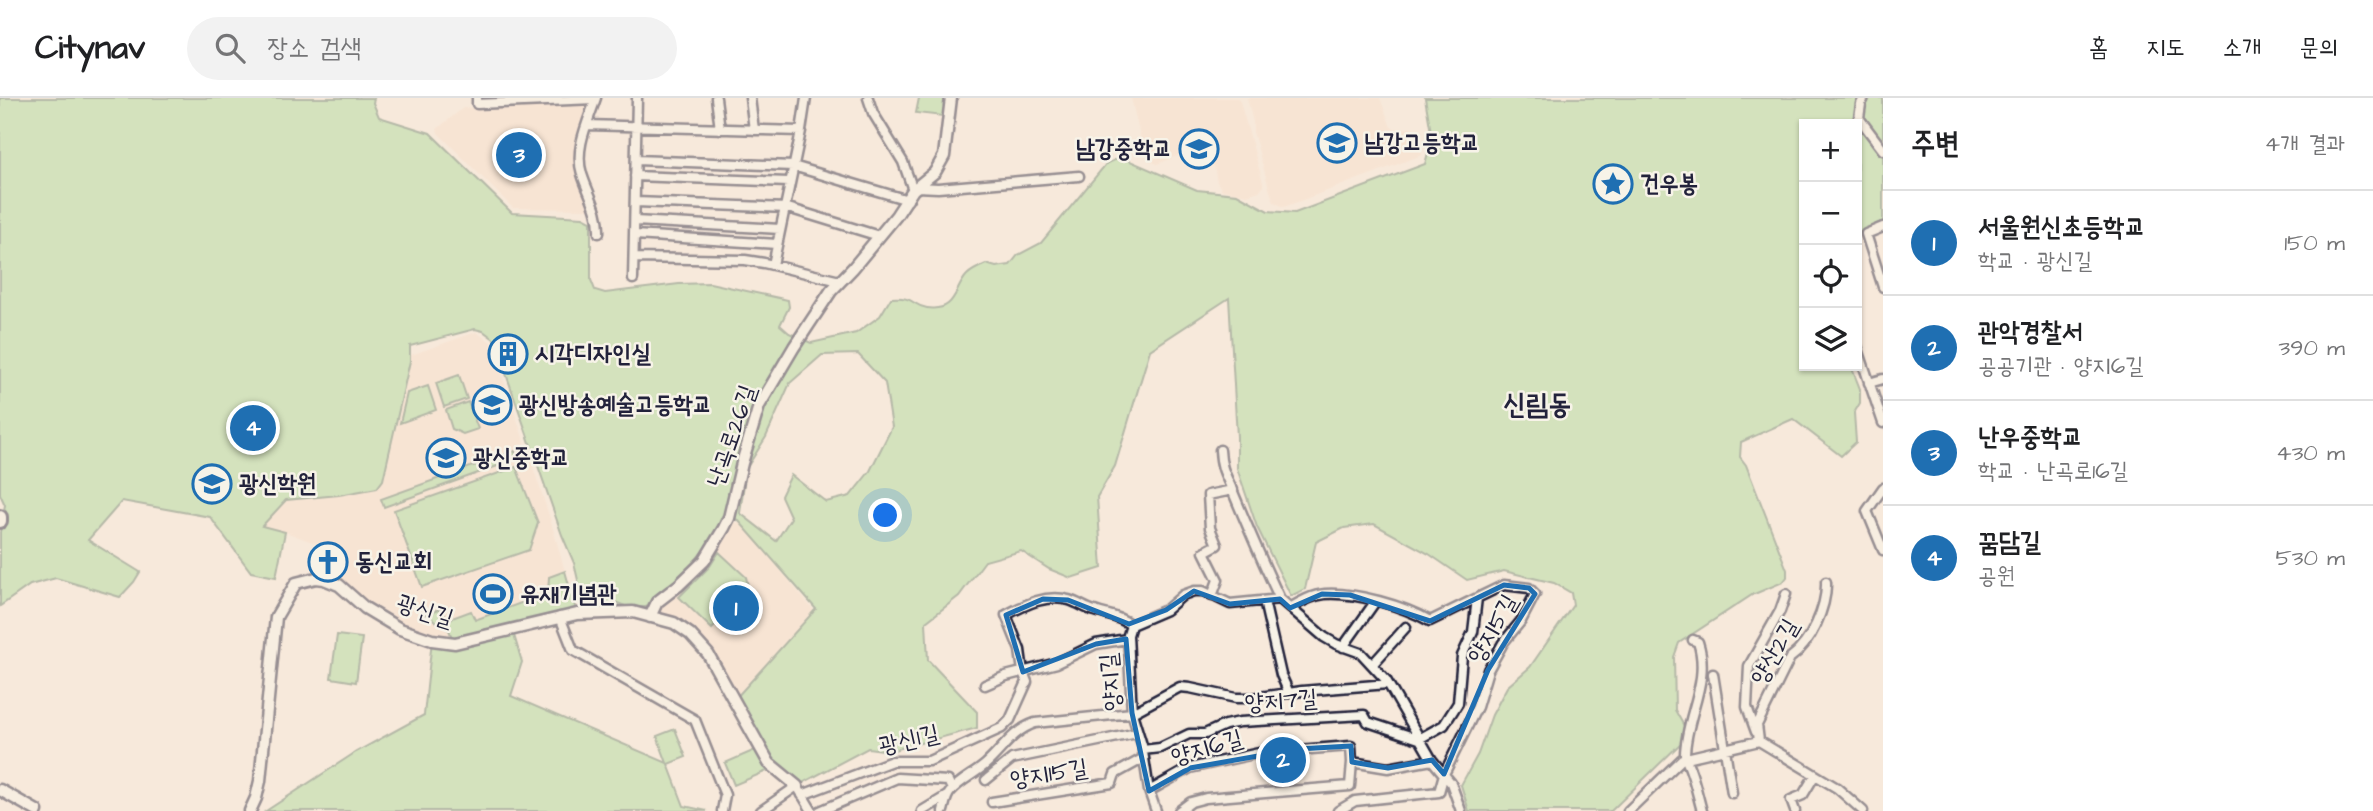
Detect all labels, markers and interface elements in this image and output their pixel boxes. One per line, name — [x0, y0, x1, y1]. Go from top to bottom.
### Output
search box — [187, 17, 677, 80]
text: Citynav — [35, 25, 145, 71]
icon: search — [211, 29, 249, 67]
text: 장소 검색 — [267, 30, 361, 66]
text: 홈 — [2089, 31, 2108, 65]
text: 지도 — [2146, 31, 2185, 65]
text: 소개 — [2223, 31, 2261, 65]
text: 문의 — [2299, 31, 2338, 65]
map controls — [1799, 119, 1862, 371]
button: + — [1799, 119, 1862, 182]
school or university icon: 남강고등학교 — [1316, 122, 1358, 164]
text: 주변 — [1911, 123, 1959, 165]
place label: 남강고등학교 — [1364, 126, 1480, 160]
school or university icon: 남강중학교 — [1178, 128, 1220, 170]
text: 4개 결과 — [2265, 128, 2345, 160]
pin: 3 — [496, 129, 542, 181]
place label: 남강중학교 — [1075, 132, 1172, 166]
place icon: 건우봉 — [1592, 163, 1634, 205]
place label: 건우봉 — [1640, 167, 1698, 201]
button: − — [1799, 182, 1862, 245]
text: 서울원신초등학교 — [1978, 209, 2145, 245]
text: 1 — [1933, 227, 1935, 259]
text: 150 m — [2284, 227, 2345, 259]
button: locate — [1799, 245, 1862, 308]
text: 학교 · 광신길 — [1978, 245, 2092, 277]
button: layers — [1799, 308, 1862, 371]
text: 관악경찰서 — [1978, 314, 2083, 350]
text: 2 — [1927, 332, 1941, 364]
text: 390 m — [2279, 332, 2345, 364]
building icon: 시각디자인실 — [487, 333, 529, 375]
place label: 시각디자인실 — [535, 337, 652, 371]
text: 공공기관 · 양지6길 — [1978, 350, 2144, 382]
street label: 난곡로26길 — [699, 380, 765, 492]
school or university icon: 광신방송예술고등학교 — [471, 384, 513, 426]
district label: 신림동 — [1503, 385, 1571, 424]
place label: 광신방송예술고등학교 — [519, 388, 712, 422]
pin: 4 — [230, 402, 276, 454]
text: 난우중학교 — [1978, 419, 2083, 455]
school or university icon: 광신중학교 — [425, 437, 467, 479]
text: 3 — [1928, 437, 1940, 469]
text: 430 m — [2276, 437, 2345, 469]
place label: 광신중학교 — [473, 441, 570, 475]
text: 학교 · 난곡로16길 — [1978, 455, 2128, 487]
school or university icon: 광신학원 — [191, 463, 233, 505]
place label: 광신학원 — [239, 467, 316, 501]
your location — [868, 498, 902, 532]
text: 꿈담길 — [1978, 524, 2041, 560]
church icon: 동신교회 — [307, 541, 349, 583]
text: 4 — [1926, 542, 1942, 574]
text: 530 m — [2275, 542, 2345, 574]
place label: 동신교회 — [355, 545, 432, 579]
text: 공원 — [1978, 560, 2015, 592]
sports icon: 유재기념관 — [472, 573, 514, 615]
place label: 유재기념관 — [520, 577, 617, 611]
pin: 1 — [713, 582, 759, 634]
street label: 광신길 — [392, 586, 458, 636]
street label: 양지5길 — [1460, 588, 1526, 670]
street label: 양산2길 — [1742, 612, 1808, 692]
street label: 양지길 — [1092, 652, 1130, 712]
street label: 양지7길 — [1244, 682, 1318, 720]
street label: 광신1길 — [875, 717, 943, 763]
street label: 양지6길 — [1167, 722, 1247, 774]
pin: 2 — [1260, 734, 1306, 786]
street label: 양지15길 — [1008, 751, 1090, 797]

